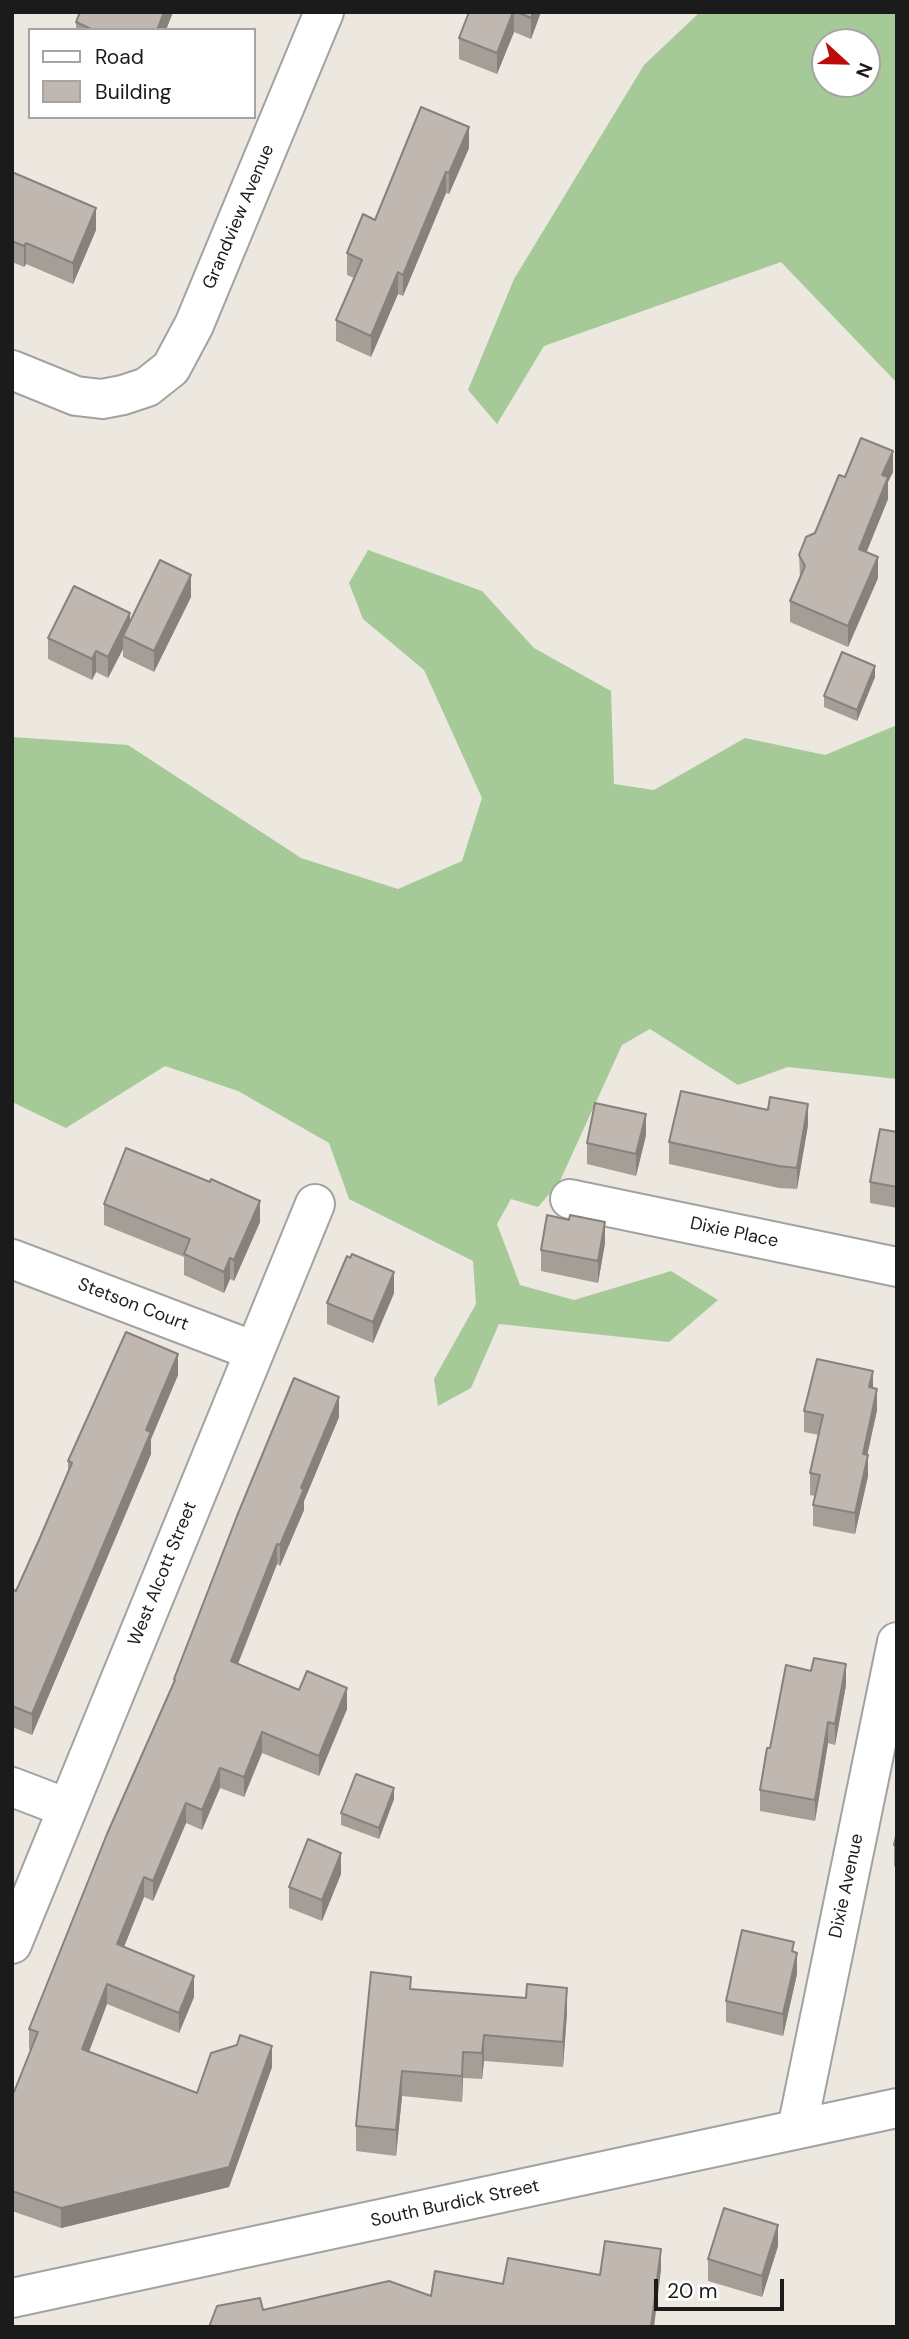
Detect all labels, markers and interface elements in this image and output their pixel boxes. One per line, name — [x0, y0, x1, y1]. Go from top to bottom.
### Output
legend — [28, 28, 256, 119]
north arrow — [811, 28, 881, 98]
text: Road — [95, 43, 144, 71]
text: N — [850, 59, 878, 81]
text: Building — [95, 78, 171, 106]
street label: Grandview Avenue — [199, 141, 279, 293]
street label: Dixie Place — [688, 1213, 780, 1253]
street label: Stetson Court — [75, 1274, 191, 1336]
street label: West Alcott Street — [124, 1499, 202, 1649]
street label: Dixie Avenue — [825, 1832, 869, 1940]
street label: South Burdick Street — [369, 2176, 541, 2232]
scale bar — [657, 2266, 786, 2310]
text: 20 m — [667, 2277, 718, 2305]

